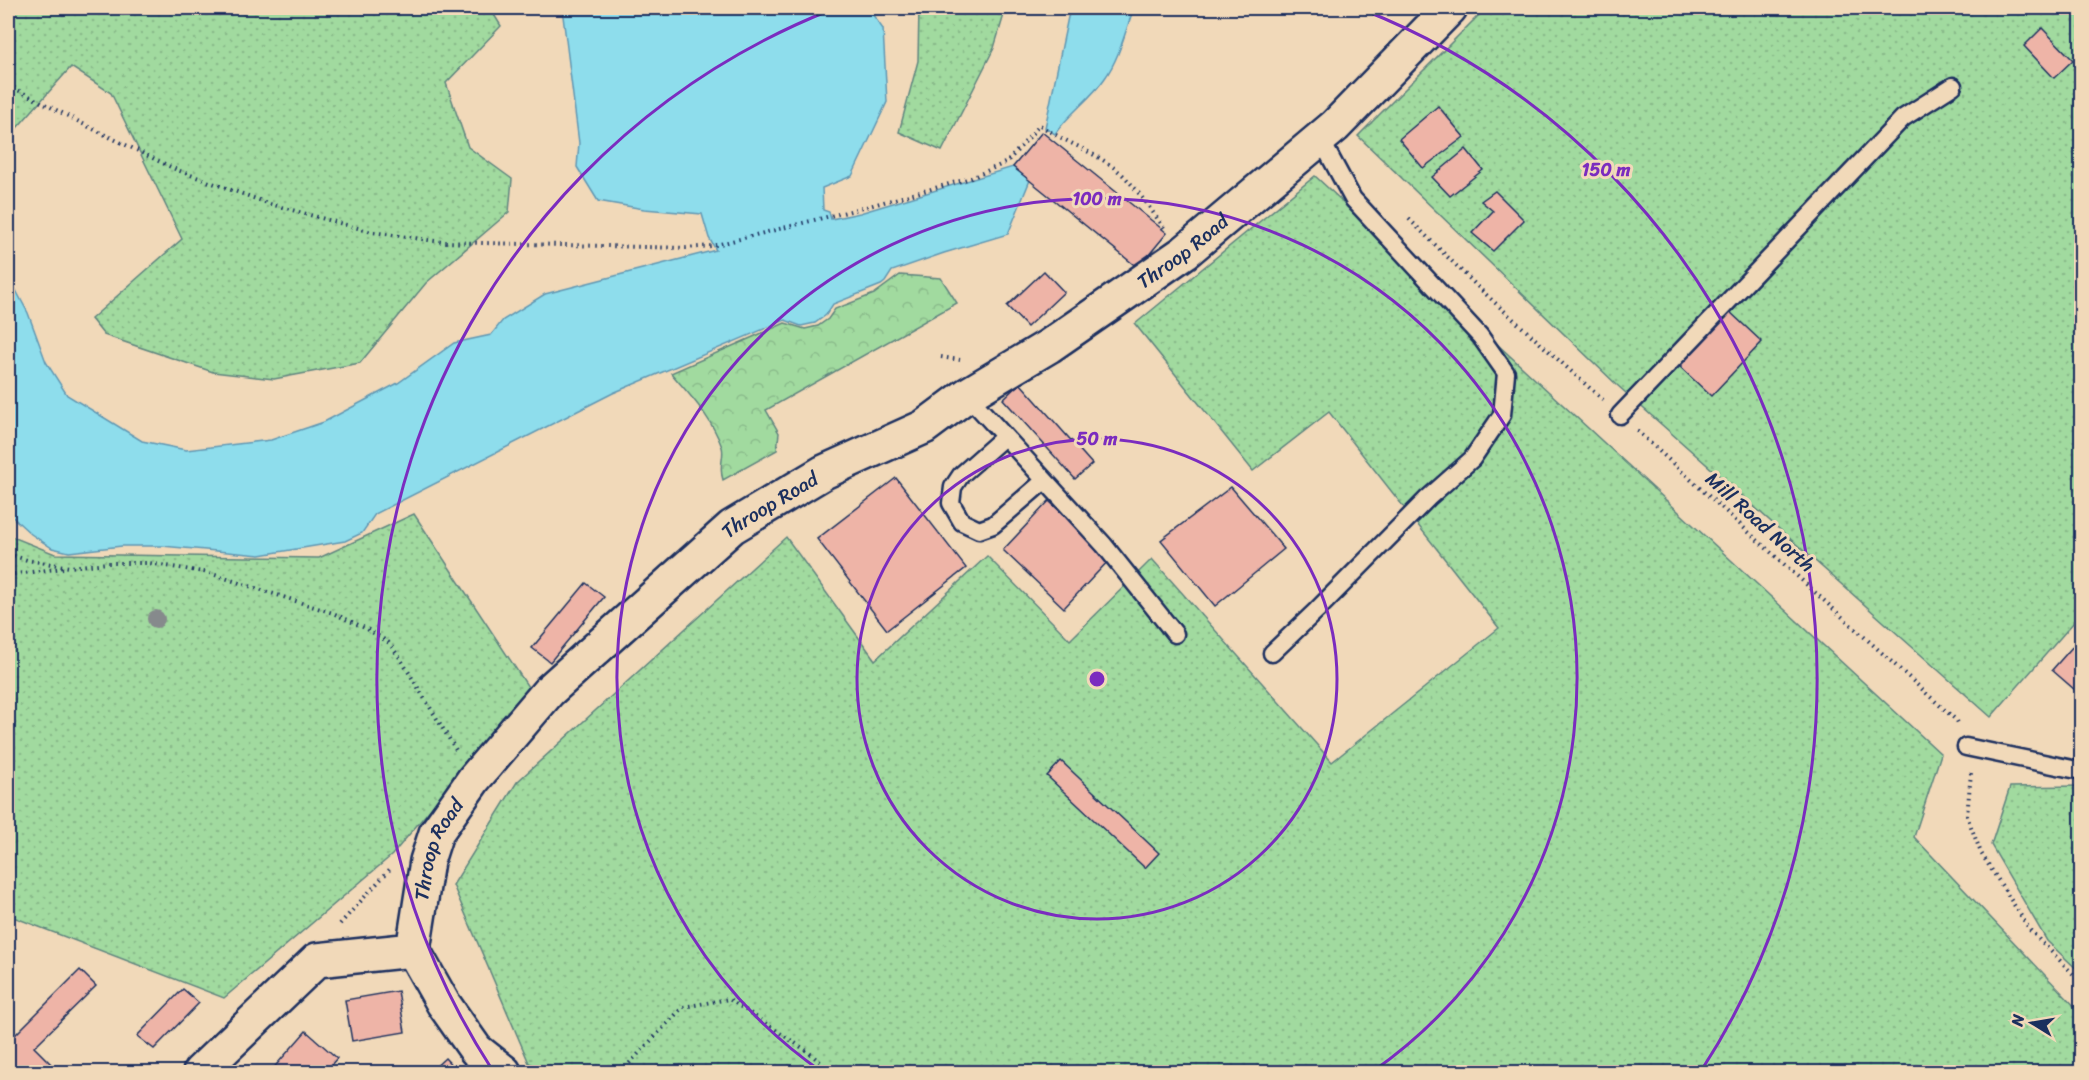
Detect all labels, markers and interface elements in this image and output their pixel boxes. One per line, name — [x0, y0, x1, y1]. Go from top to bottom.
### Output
text: 150 m — [1582, 154, 1630, 186]
text: 100 m — [1073, 183, 1122, 215]
street label: Throop Road — [1129, 204, 1238, 298]
text: 50 m — [1077, 423, 1118, 455]
street label: Throop Road — [712, 461, 826, 547]
street label: Mill Road North — [1697, 463, 1823, 581]
centre of rings — [1087, 669, 1107, 689]
street label: Throop Road — [404, 790, 474, 903]
north arrow — [2002, 993, 2062, 1053]
text: N — [2002, 1011, 2033, 1029]

